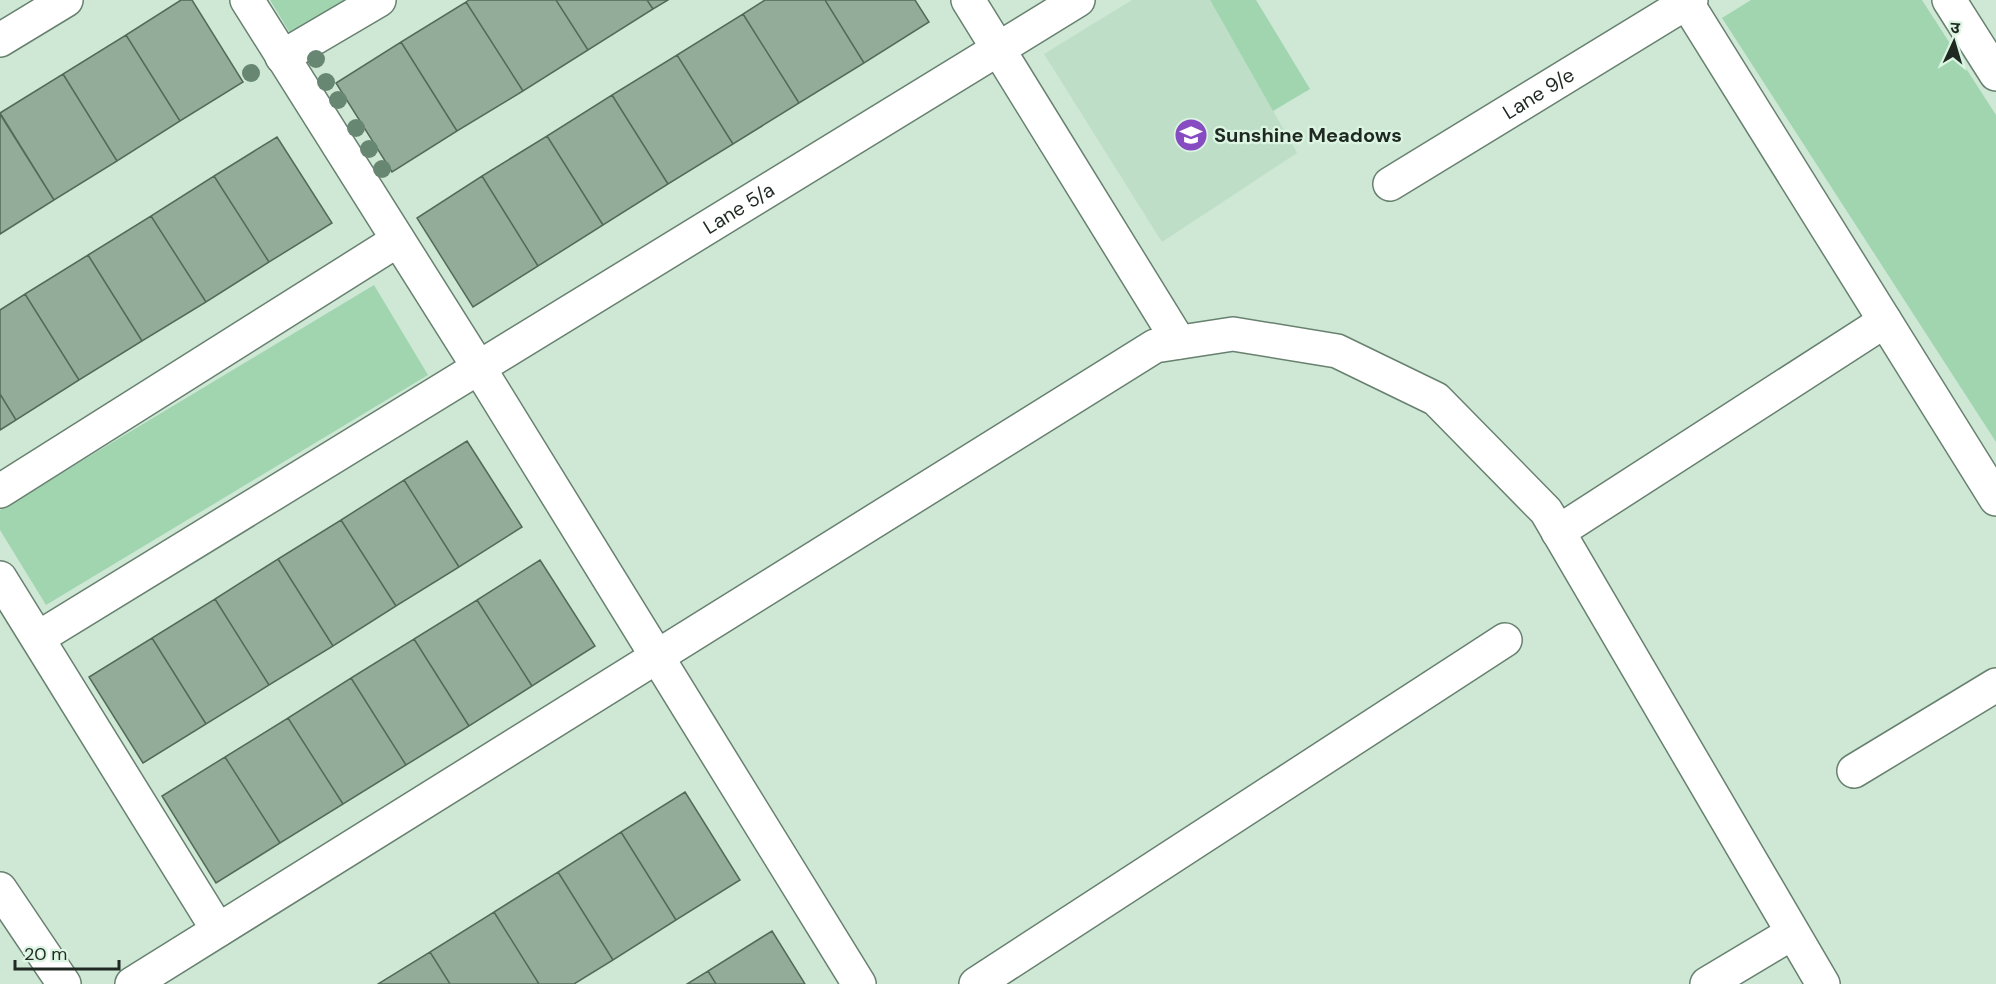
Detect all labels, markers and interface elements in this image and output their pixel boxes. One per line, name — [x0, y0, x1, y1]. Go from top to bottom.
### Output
north arrow — [1924, 12, 1984, 72]
text: उ — [1950, 17, 1961, 38]
street label: Lane 9/e — [1498, 61, 1579, 125]
school or university icon: Sunshine Meadows — [1173, 117, 1209, 153]
place label: Sunshine Meadows — [1214, 122, 1402, 148]
street label: Lane 5/a — [698, 176, 779, 240]
scale bar — [15, 933, 118, 971]
text: 20 m — [24, 942, 67, 966]

